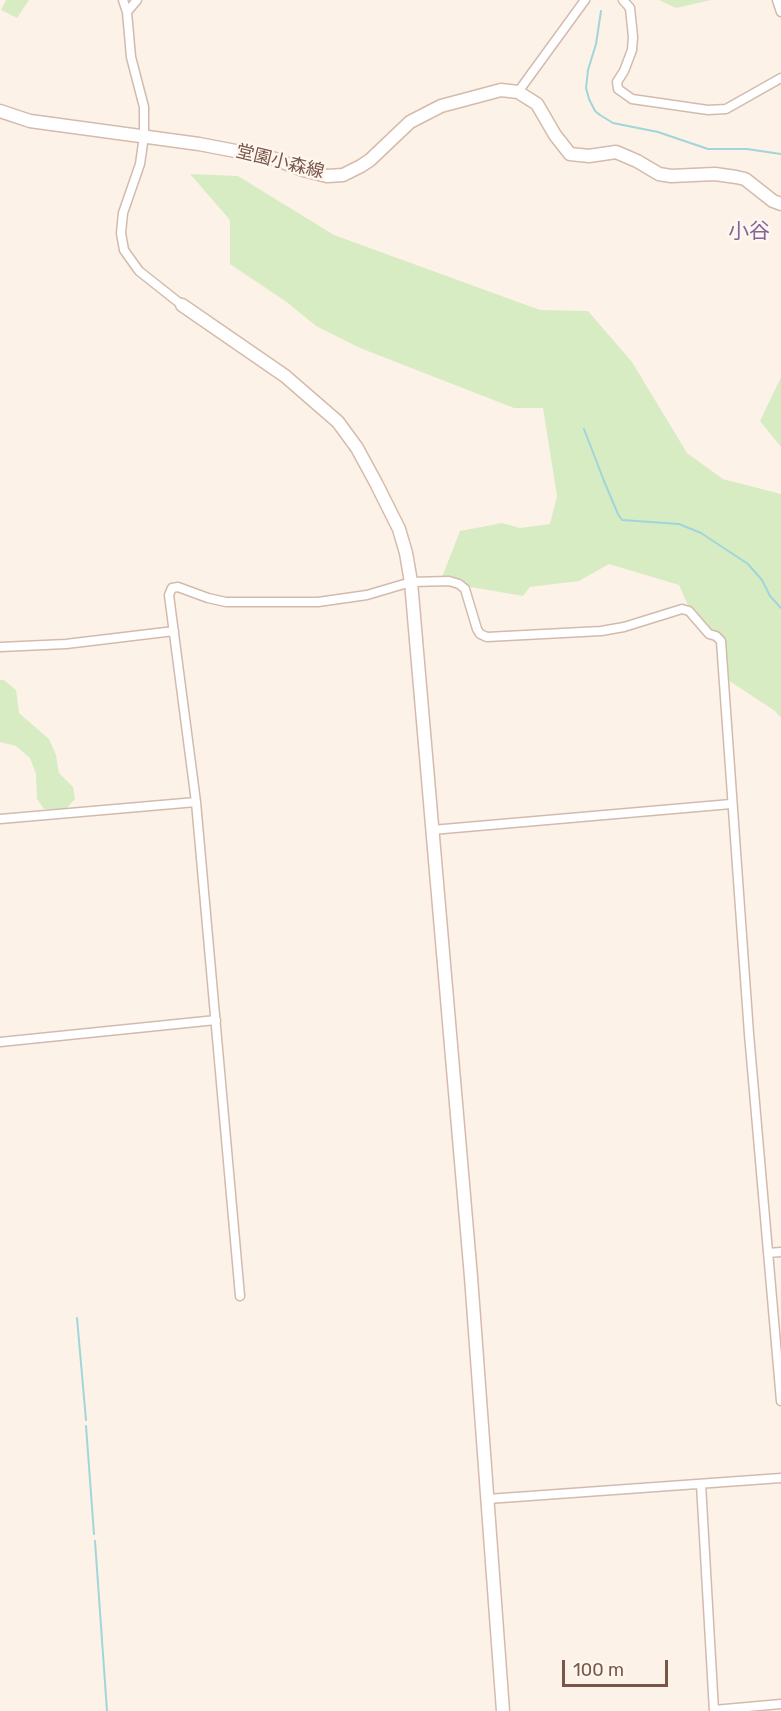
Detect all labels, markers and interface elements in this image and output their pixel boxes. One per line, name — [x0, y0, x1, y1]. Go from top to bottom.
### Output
street label: 堂園小森線 — [234, 141, 326, 183]
district label: 小谷 — [728, 219, 770, 245]
scale bar — [565, 1648, 672, 1686]
text: 100 m — [573, 1659, 624, 1681]

